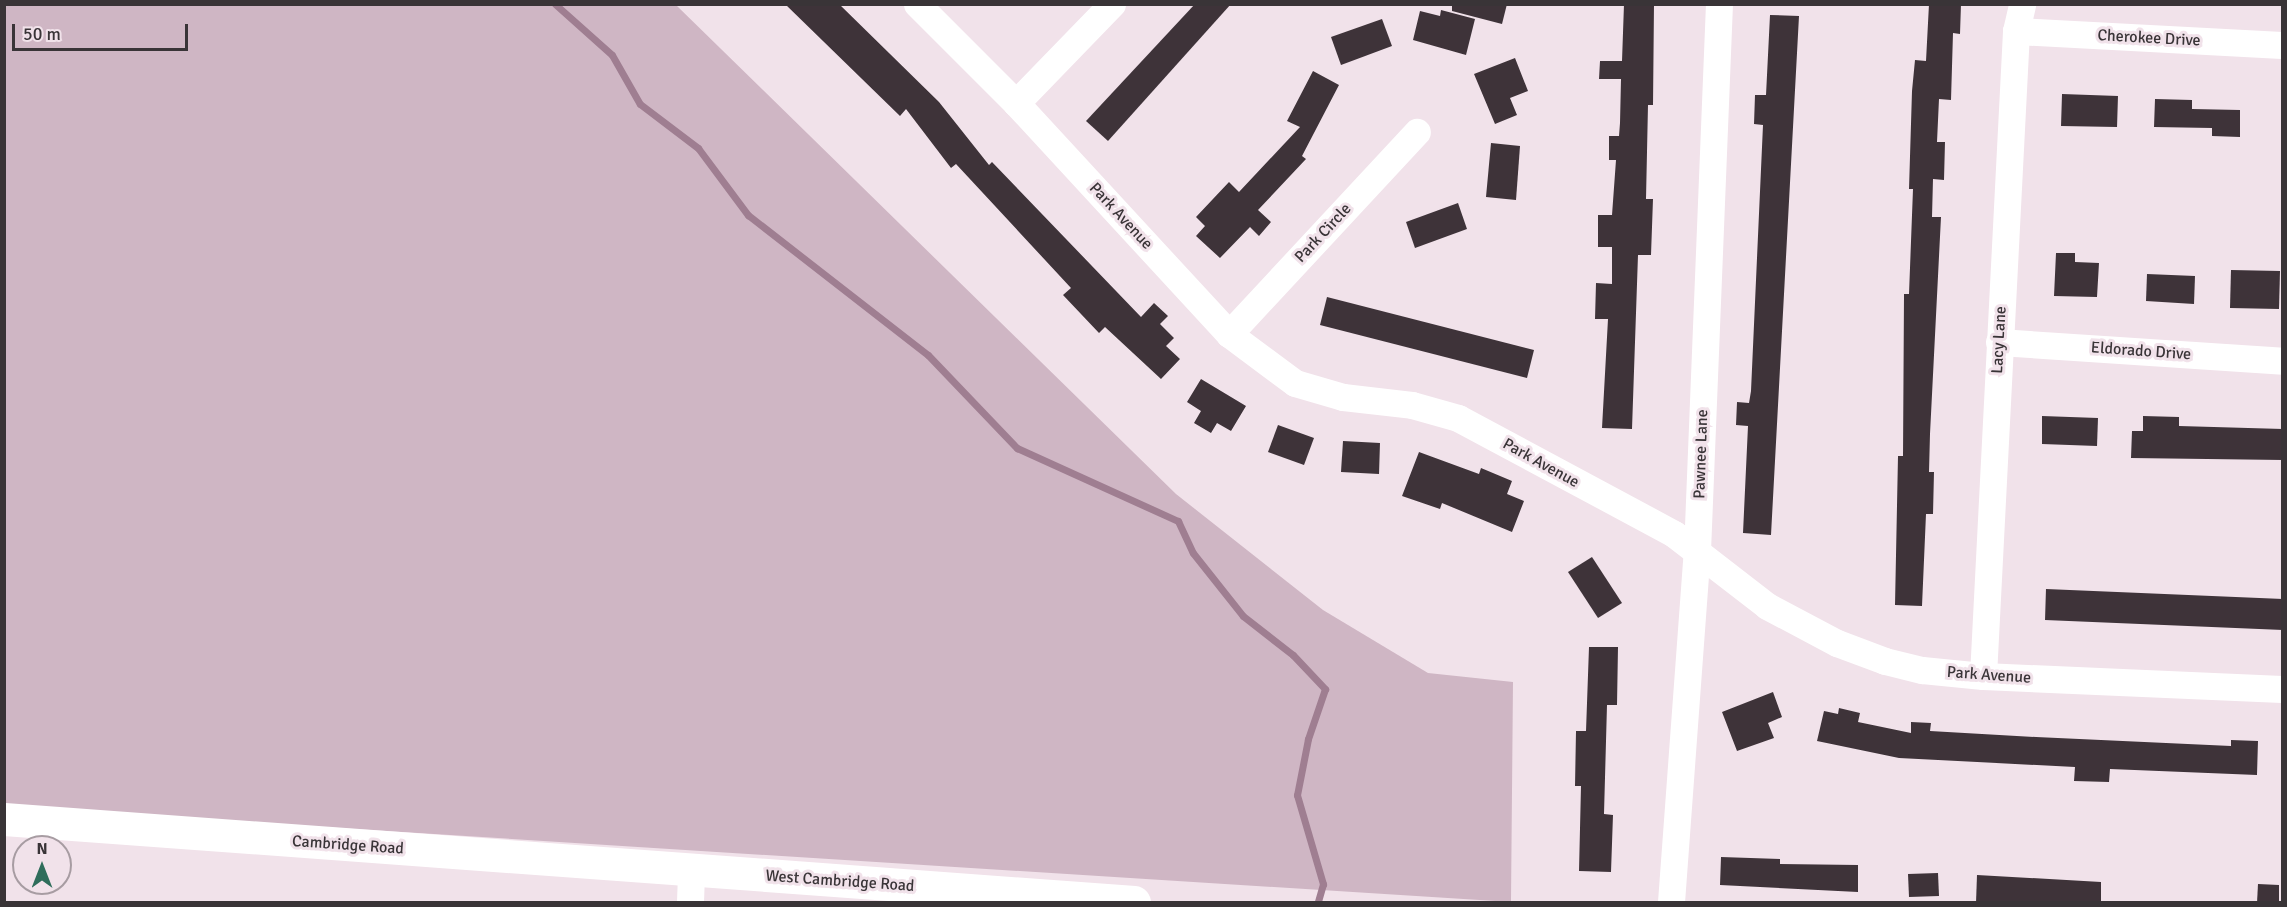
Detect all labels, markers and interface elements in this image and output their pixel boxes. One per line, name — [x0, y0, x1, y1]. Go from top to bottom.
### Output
scale bar — [15, 12, 190, 50]
text: 50 m — [23, 23, 61, 45]
street label: Cherokee Drive — [2097, 26, 2201, 50]
street label: Park Avenue — [1085, 179, 1157, 253]
street label: Park Circle — [1291, 199, 1355, 267]
street label: Lacy Lane — [1988, 306, 2010, 374]
street label: Eldorado Drive — [2090, 338, 2192, 364]
street label: Pawnee Lane — [1690, 409, 1712, 499]
street label: Park Avenue — [1499, 434, 1583, 492]
street label: Park Avenue — [1946, 662, 2032, 688]
street label: Cambridge Road — [291, 832, 405, 858]
north arrow — [12, 835, 72, 895]
text: N — [36, 839, 48, 859]
street label: West Cambridge Road — [765, 866, 915, 896]

